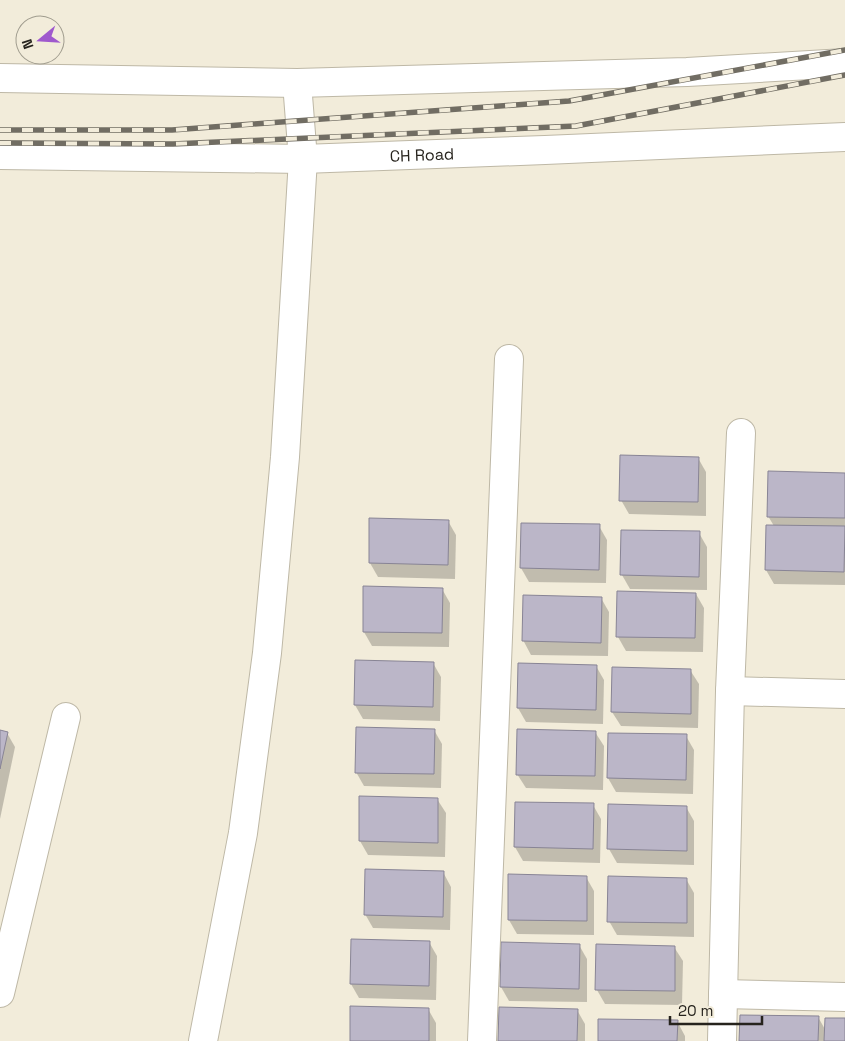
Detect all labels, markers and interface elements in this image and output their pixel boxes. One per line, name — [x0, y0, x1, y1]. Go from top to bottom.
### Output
north arrow — [15, 15, 65, 65]
text: N — [18, 37, 38, 51]
street label: CH Road — [389, 143, 454, 166]
scale bar — [670, 994, 762, 1026]
text: 20 m — [678, 1001, 713, 1020]

